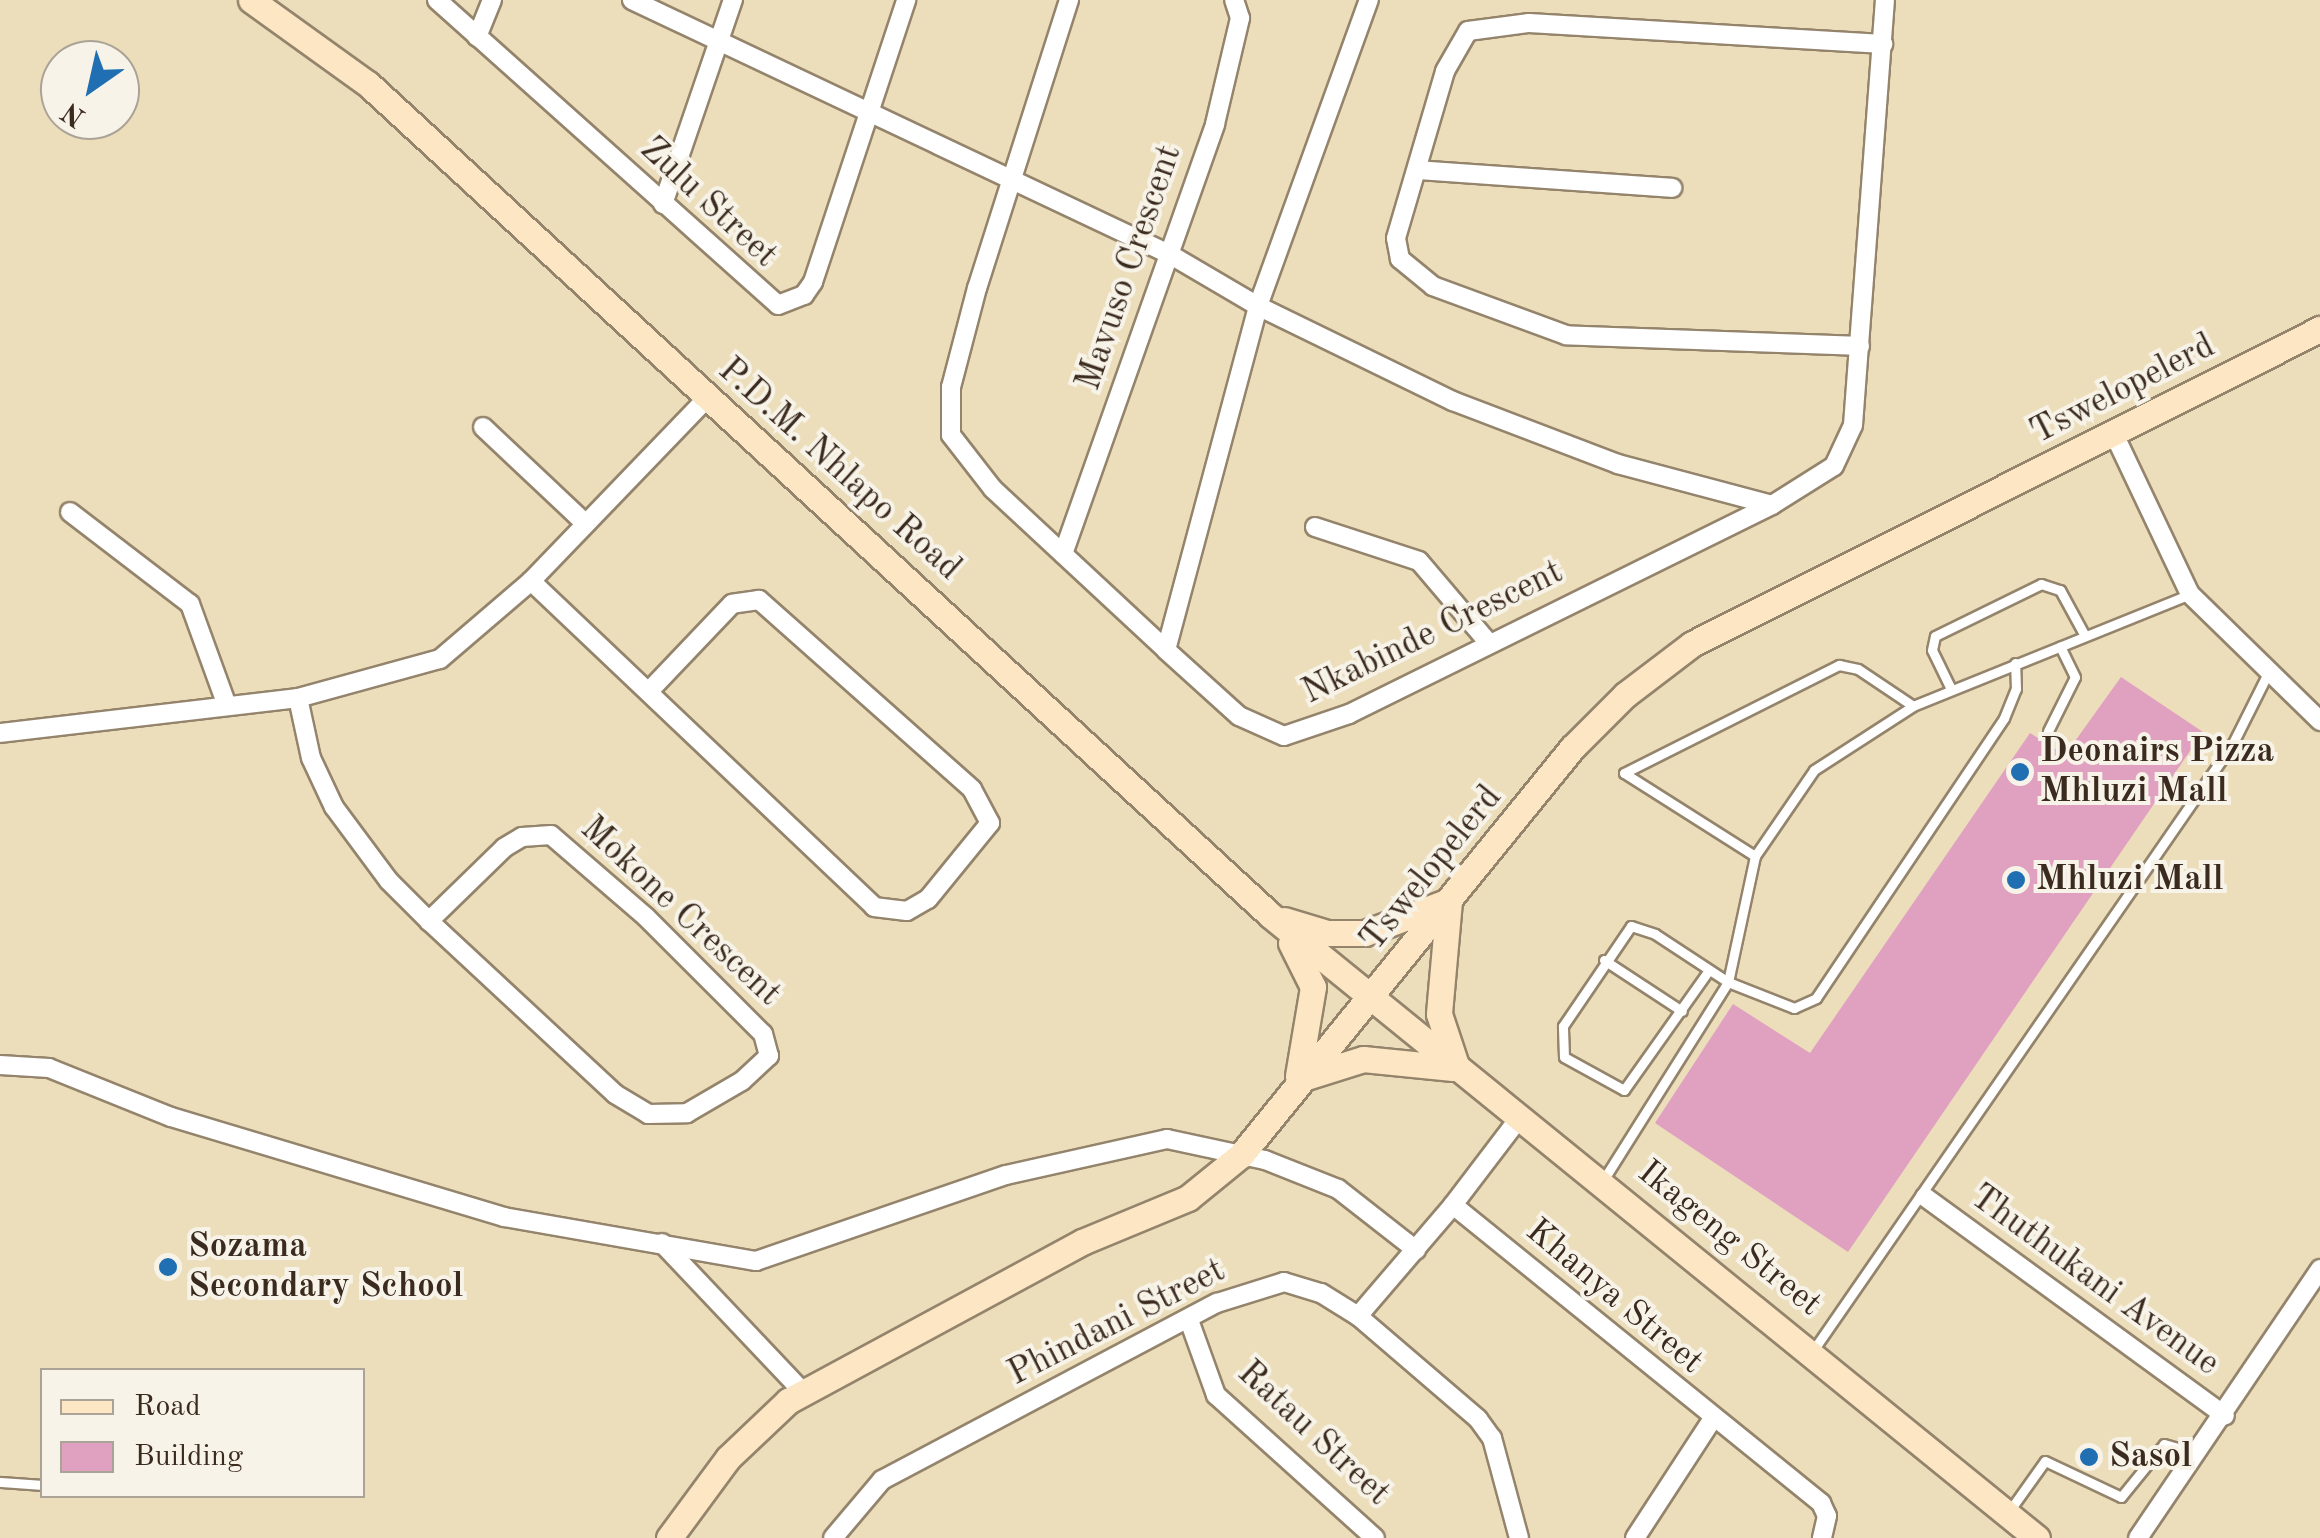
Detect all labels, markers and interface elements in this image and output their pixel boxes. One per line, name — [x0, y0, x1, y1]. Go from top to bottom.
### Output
north arrow — [40, 40, 140, 140]
text: N — [58, 96, 91, 131]
street label: Zulu Street — [631, 129, 785, 277]
street label: Mavuso Crescent — [1068, 140, 1192, 396]
street label: Tswelopelerd — [2024, 326, 2222, 454]
street label: P.D.M. Nhlapo Road — [709, 350, 969, 590]
street label: Nkabinde Crescent — [1296, 552, 1570, 714]
place label: Deonairs Pizza Mhluzi Mall — [2040, 731, 2274, 813]
marker: Deonairs Pizza Mhluzi Mall — [2009, 761, 2031, 783]
street label: Tswelopelerd — [1352, 778, 1512, 960]
street label: Mokone Crescent — [571, 808, 789, 1016]
place label: Mhluzi Mall — [2036, 859, 2224, 901]
marker: Mhluzi Mall — [2005, 869, 2027, 891]
street label: Ikageng Street — [1628, 1152, 1830, 1326]
street label: Thuthukani Avenue — [1961, 1177, 2227, 1385]
street label: Khanya Street — [1517, 1211, 1711, 1383]
place label: Sozama Secondary School — [188, 1226, 463, 1308]
street label: Phindani Street — [1002, 1250, 1232, 1396]
marker: Sozama Secondary School — [157, 1256, 179, 1278]
street label: Ratau Street — [1228, 1353, 1398, 1515]
legend — [40, 1368, 365, 1498]
text: Road — [134, 1392, 201, 1422]
place label: Sasol — [2109, 1436, 2192, 1478]
text: Building — [134, 1442, 243, 1472]
marker: Sasol — [2078, 1446, 2100, 1468]

